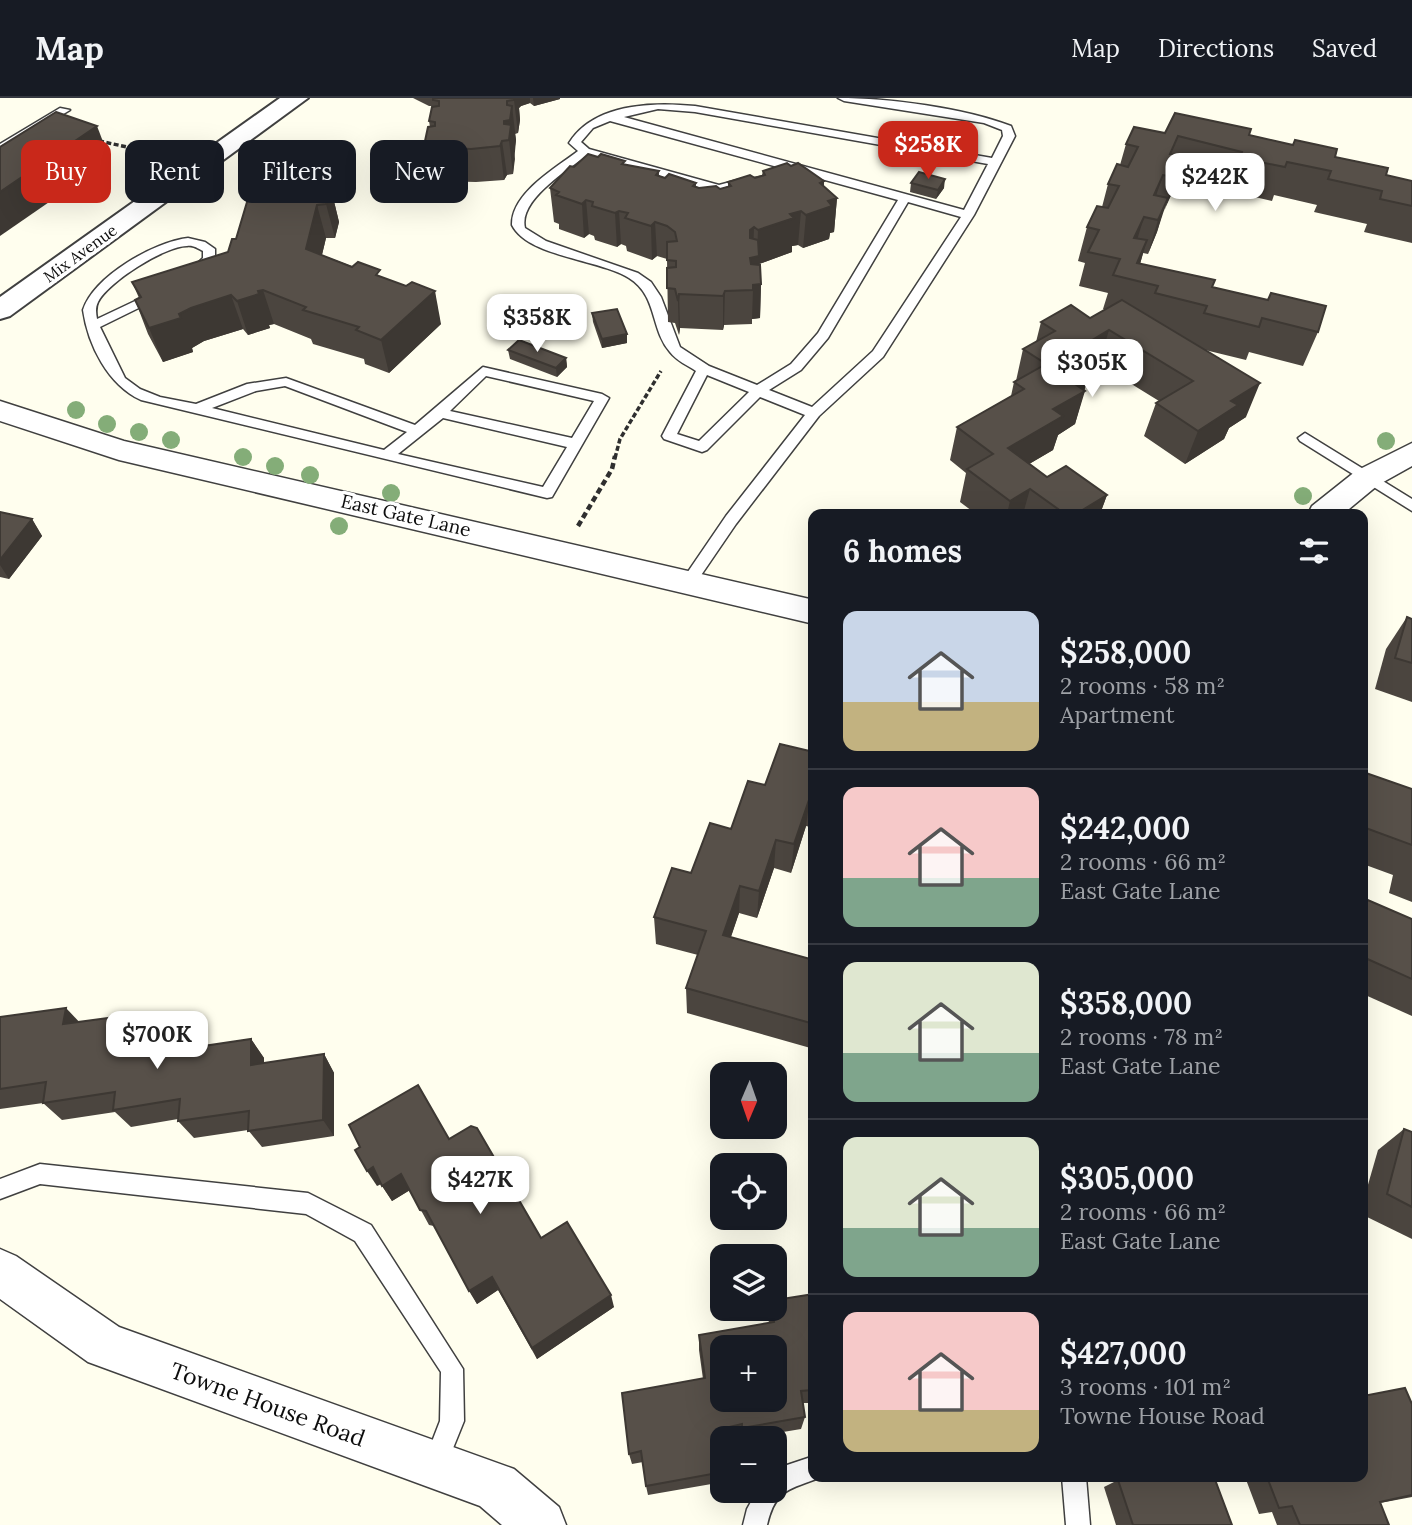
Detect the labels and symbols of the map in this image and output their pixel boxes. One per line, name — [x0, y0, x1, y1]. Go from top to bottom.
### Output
pin: $258K — [879, 122, 977, 181]
pin: $242K — [1166, 153, 1264, 213]
street label: Mix Avenue — [39, 219, 121, 286]
pin: $358K — [488, 294, 586, 354]
pin: $305K — [1043, 340, 1141, 399]
street label: East Gate Lane — [339, 488, 473, 542]
pin: $700K — [108, 1012, 206, 1071]
north arrow — [710, 1062, 788, 1139]
pin: $427K — [431, 1156, 529, 1216]
street label: Towne House Road — [167, 1355, 369, 1453]

